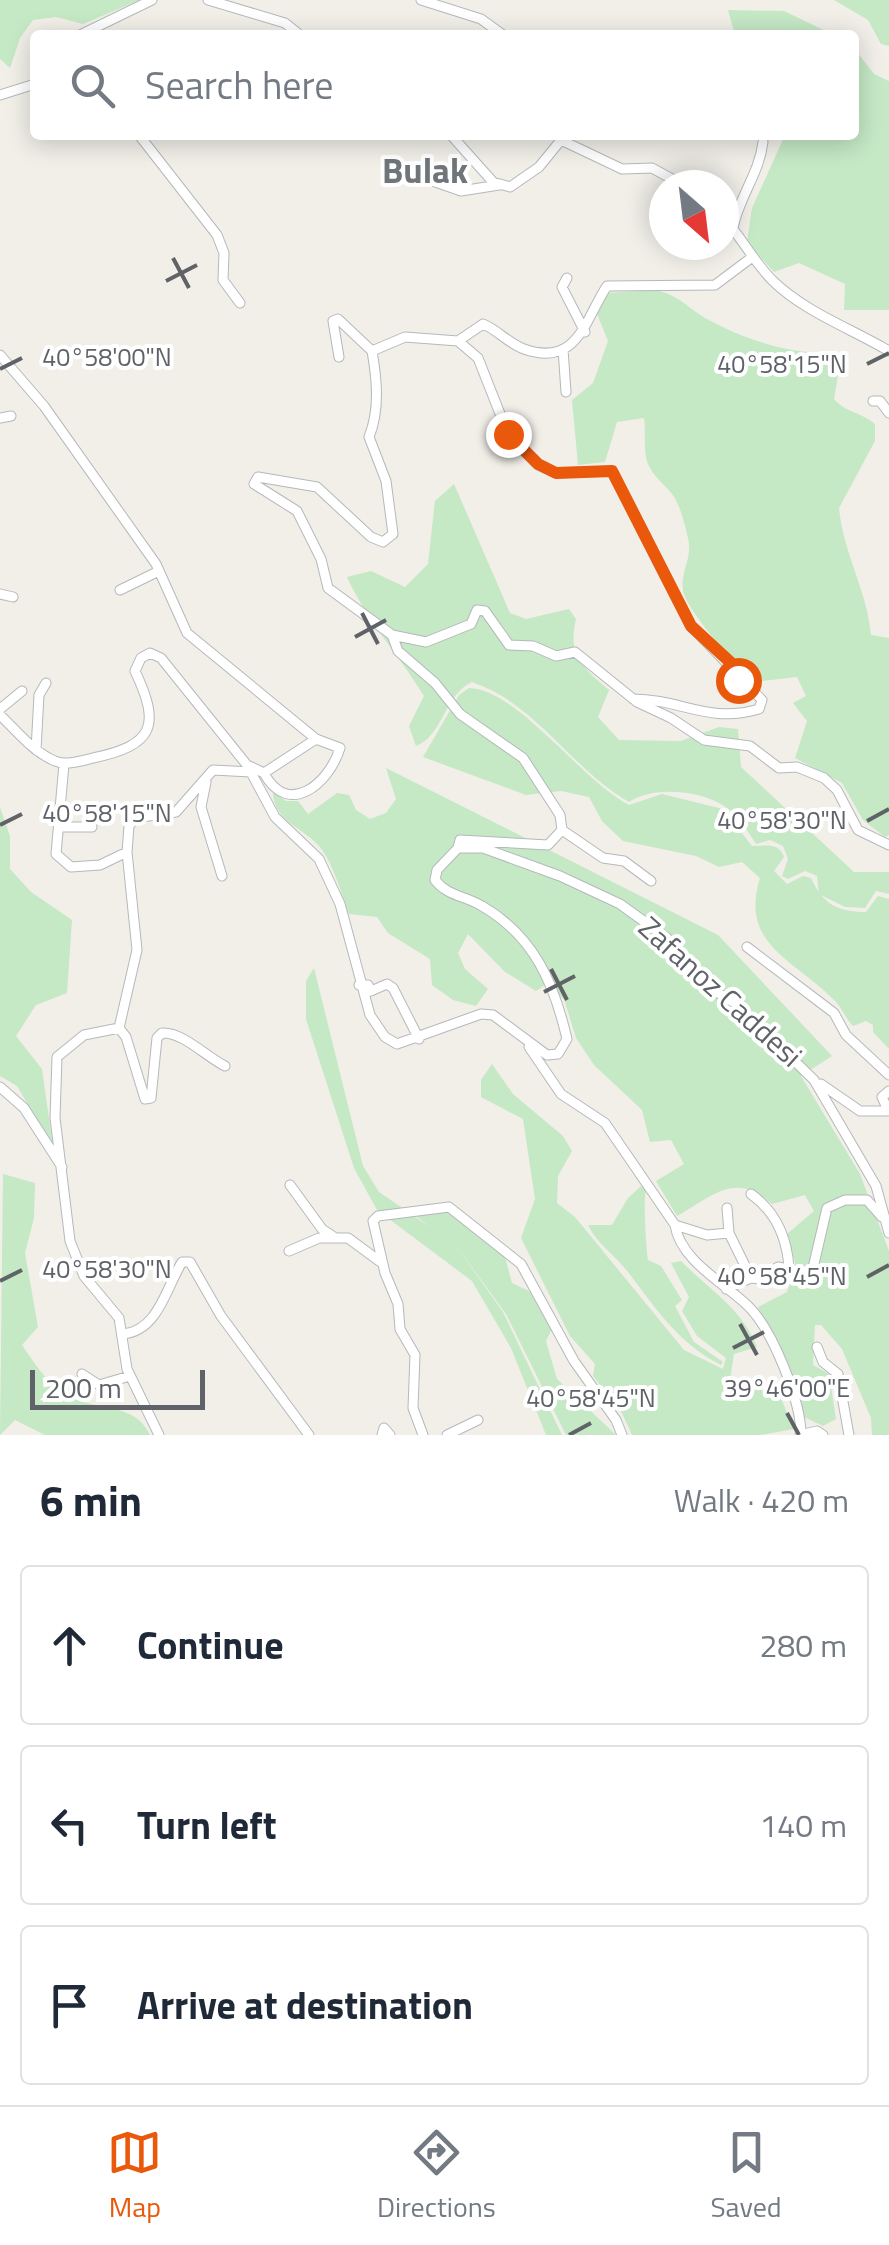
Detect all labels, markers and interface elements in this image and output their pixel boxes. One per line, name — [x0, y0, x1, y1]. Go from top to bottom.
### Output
search box — [30, 30, 859, 140]
text: Search here — [145, 56, 333, 114]
icon: search — [65, 58, 120, 113]
district label: Bulak — [382, 143, 468, 197]
north arrow — [649, 170, 739, 260]
text: 40°58'00"N — [42, 338, 172, 376]
text: 40°58'15"N — [717, 345, 847, 383]
route end — [486, 412, 532, 458]
route start — [716, 658, 762, 704]
text: 40°58'15"N — [42, 794, 172, 832]
text: 40°58'30"N — [717, 801, 847, 839]
street label: Zafanoz Caddesi — [628, 905, 813, 1078]
text: 40°58'30"N — [42, 1250, 172, 1288]
text: 40°58'45"N — [717, 1257, 847, 1295]
scale bar — [30, 1365, 205, 1410]
text: 200 m — [45, 1366, 122, 1409]
text: 39°46'00"E — [724, 1369, 850, 1407]
text: 40°58'45"N — [526, 1379, 656, 1417]
text: 6 min — [40, 1468, 142, 1532]
text: Walk · 420 m — [674, 1476, 849, 1524]
text: Continue — [137, 1616, 284, 1674]
icon: ahead — [42, 1618, 97, 1673]
text: 280 m — [759, 1621, 847, 1669]
text: Turn left — [137, 1796, 277, 1854]
icon: left — [42, 1798, 97, 1853]
text: 140 m — [759, 1801, 847, 1849]
text: Arrive at destination — [137, 1976, 473, 2034]
icon: arrive — [42, 1978, 97, 2033]
tab: Map — [107, 2125, 162, 2228]
tab: Directions — [377, 2125, 496, 2228]
tab: Saved — [710, 2125, 782, 2228]

